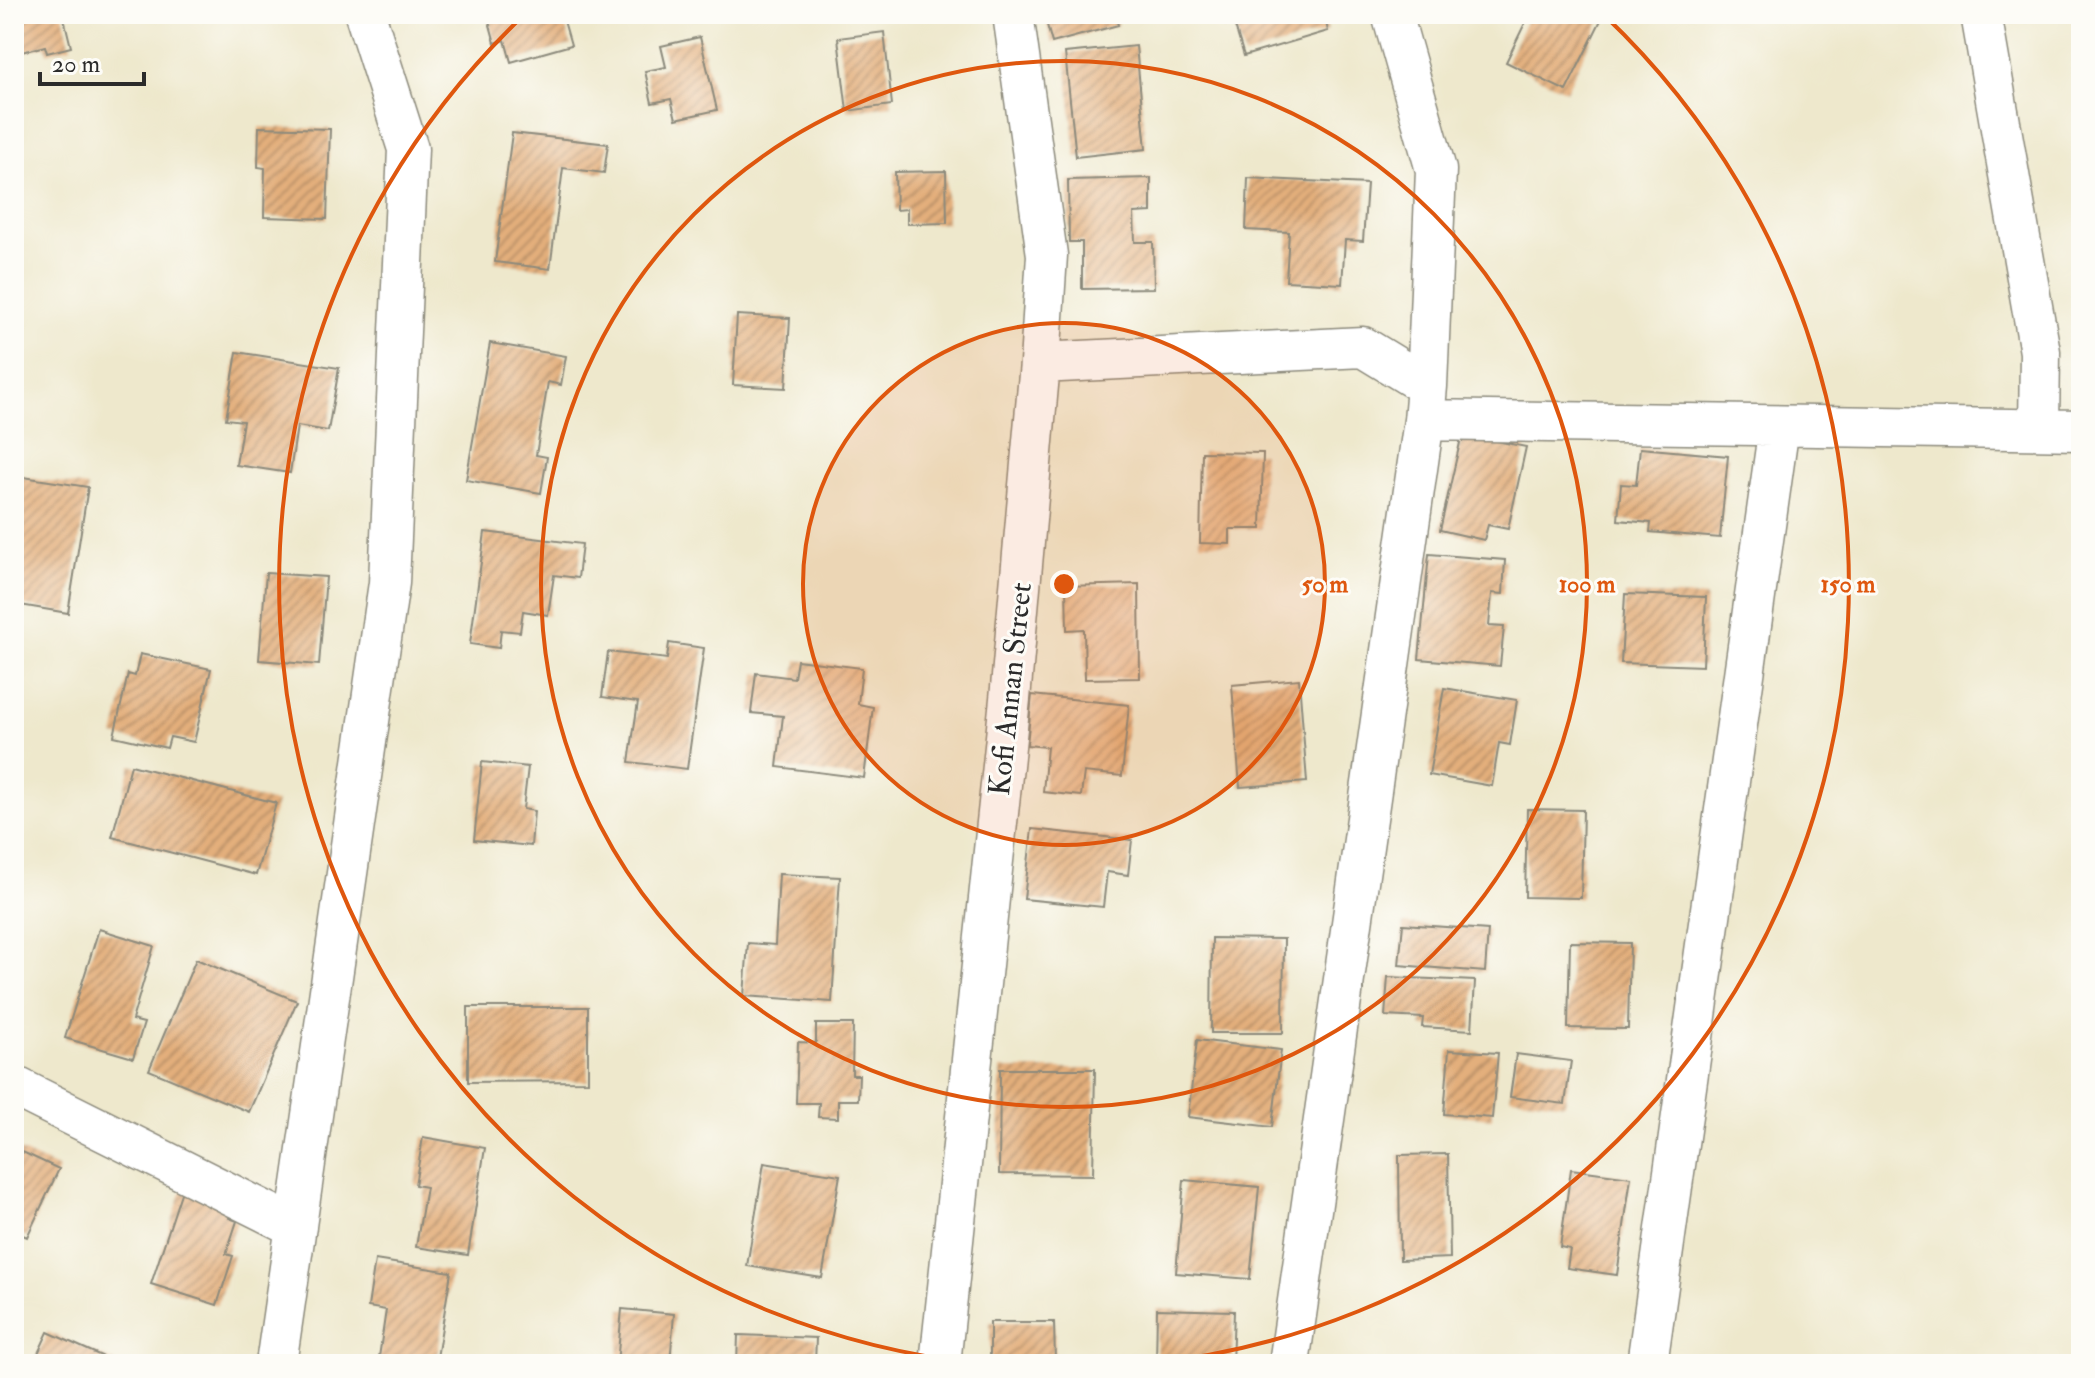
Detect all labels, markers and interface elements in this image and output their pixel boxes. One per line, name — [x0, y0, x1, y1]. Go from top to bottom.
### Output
scale bar — [40, 36, 144, 86]
text: 20 m — [52, 49, 101, 80]
text: 50 m — [1302, 569, 1349, 600]
text: 100 m — [1559, 569, 1616, 600]
text: 150 m — [1821, 569, 1876, 600]
centre of rings — [1050, 570, 1078, 598]
street label: Kofi Annan Street — [981, 580, 1040, 797]

